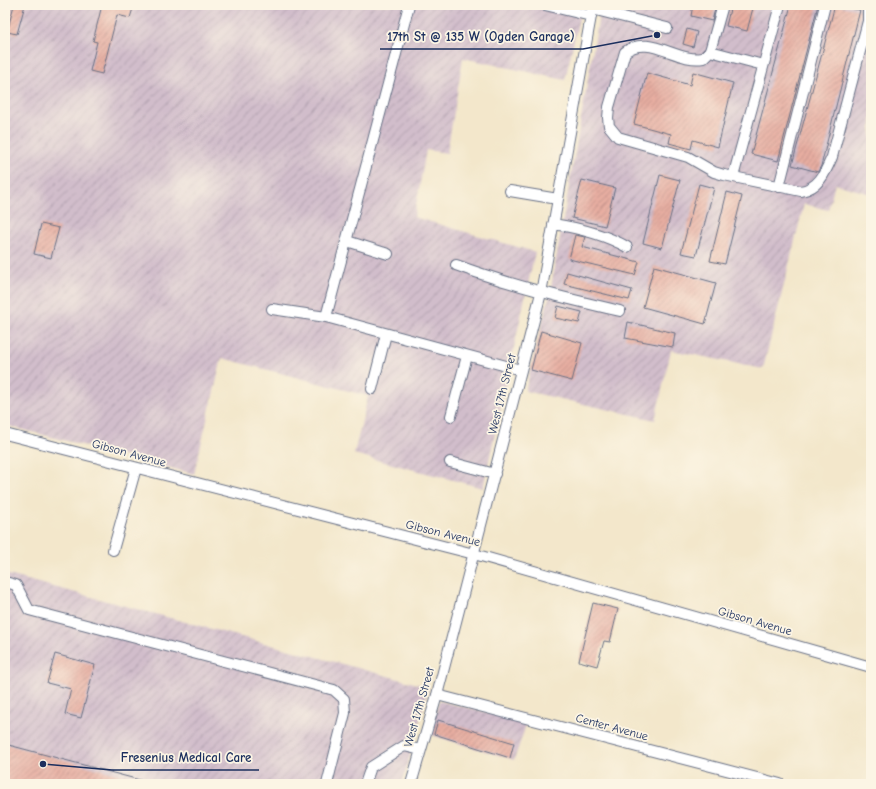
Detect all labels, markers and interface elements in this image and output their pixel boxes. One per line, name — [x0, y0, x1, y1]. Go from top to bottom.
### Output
callout: 17th St @ 135 W (Ogden Garage) — [380, 24, 583, 49]
text: 17th St @ 135 W (Ogden Garage) — [387, 29, 575, 44]
street label: West 17th Street — [485, 352, 519, 436]
street label: Gibson Avenue — [90, 436, 168, 470]
street label: Gibson Avenue — [404, 517, 482, 549]
street label: Gibson Avenue — [716, 604, 794, 638]
street label: West 17th Street — [401, 665, 437, 749]
street label: Center Avenue — [574, 711, 650, 743]
callout: Fresenius Medical Care — [112, 745, 259, 770]
text: Fresenius Medical Care — [121, 750, 252, 765]

